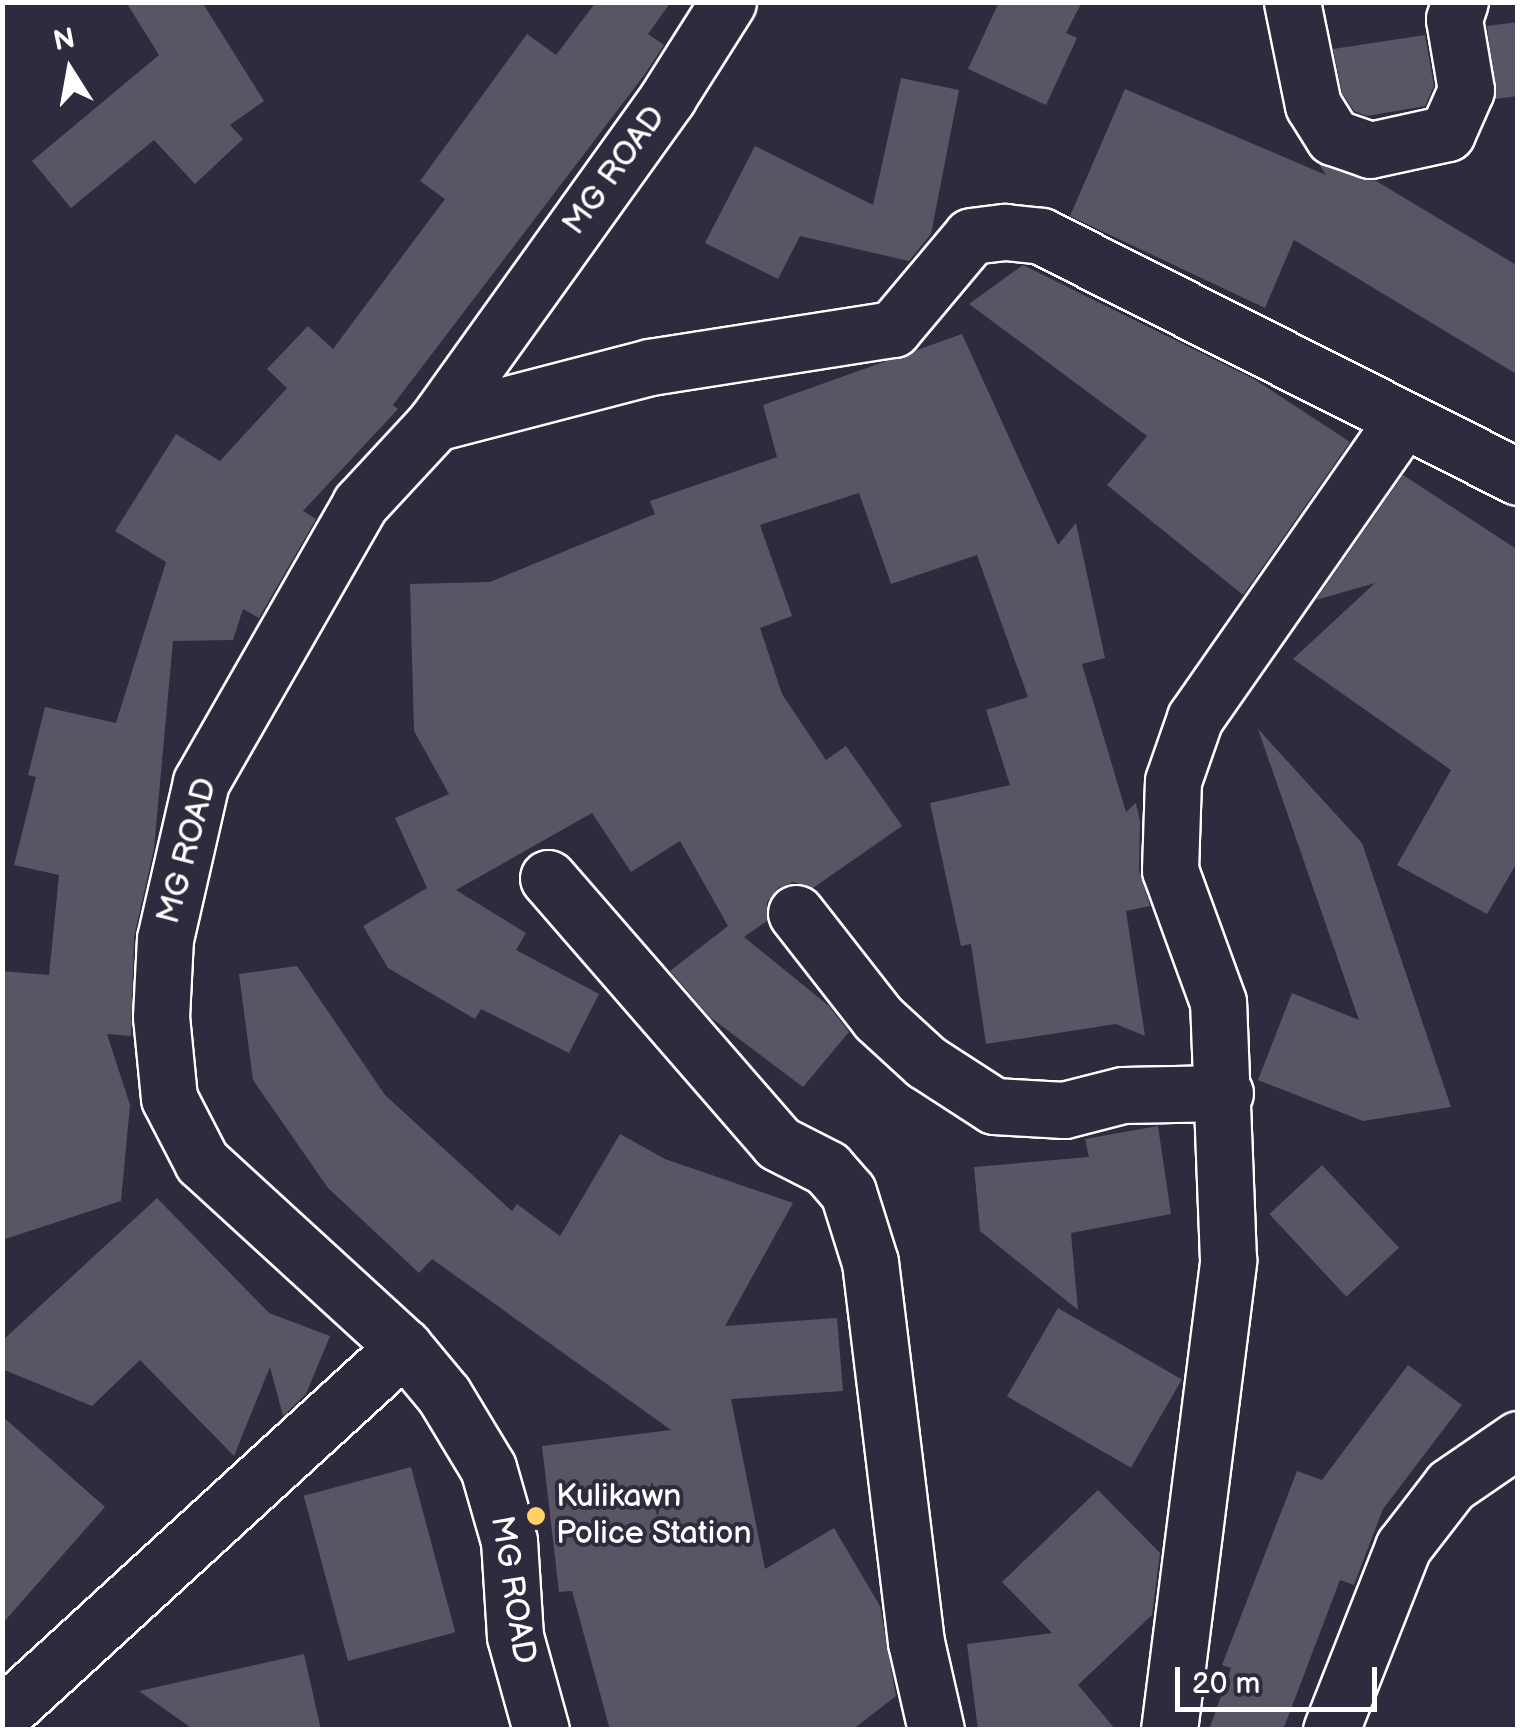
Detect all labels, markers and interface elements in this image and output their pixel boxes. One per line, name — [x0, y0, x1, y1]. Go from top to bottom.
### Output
north arrow — [20, 20, 120, 120]
text: N — [51, 22, 78, 58]
street label: MG ROAD — [556, 99, 674, 243]
street label: MG ROAD — [150, 774, 226, 928]
place label: Kulikawn Police Station — [556, 1479, 752, 1554]
marker: Kulikawn Police Station — [525, 1505, 547, 1527]
street label: MG ROAD — [481, 1513, 543, 1667]
scale bar — [1180, 1647, 1382, 1709]
text: 20 m — [1192, 1666, 1260, 1702]

